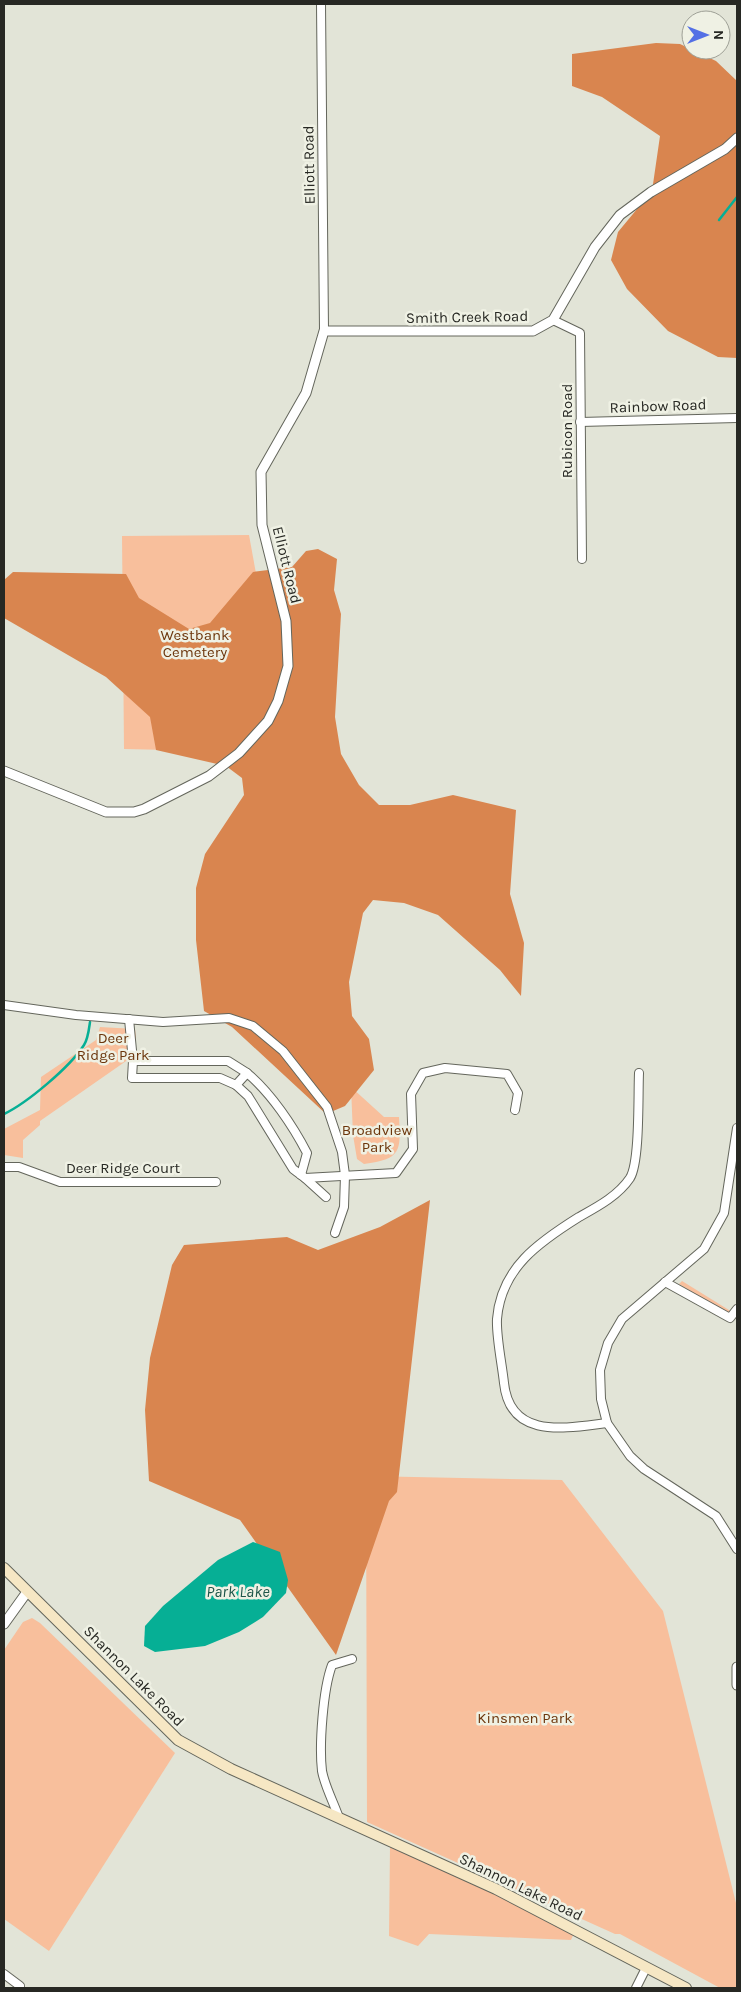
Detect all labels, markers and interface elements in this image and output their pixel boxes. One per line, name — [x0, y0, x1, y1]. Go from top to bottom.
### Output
north arrow — [681, 10, 731, 60]
text: N — [710, 30, 727, 40]
street label: Elliott Road — [299, 125, 319, 205]
street label: Smith Creek Road — [406, 307, 528, 327]
street label: Rubicon Road — [558, 384, 576, 478]
street label: Rainbow Road — [609, 395, 707, 417]
street label: Elliott Road — [269, 525, 305, 605]
park label: Westbank Cemetery — [161, 626, 229, 661]
park label: Deer Ridge Park — [77, 1029, 149, 1064]
park label: Broadview Park — [342, 1121, 412, 1156]
street label: Deer Ridge Court — [66, 1159, 180, 1177]
water label: Park Lake — [206, 1582, 270, 1601]
street label: Shannon Lake Road — [80, 1622, 188, 1730]
park label: Kinsmen Park — [477, 1709, 573, 1727]
street label: Shannon Lake Road — [456, 1849, 586, 1925]

